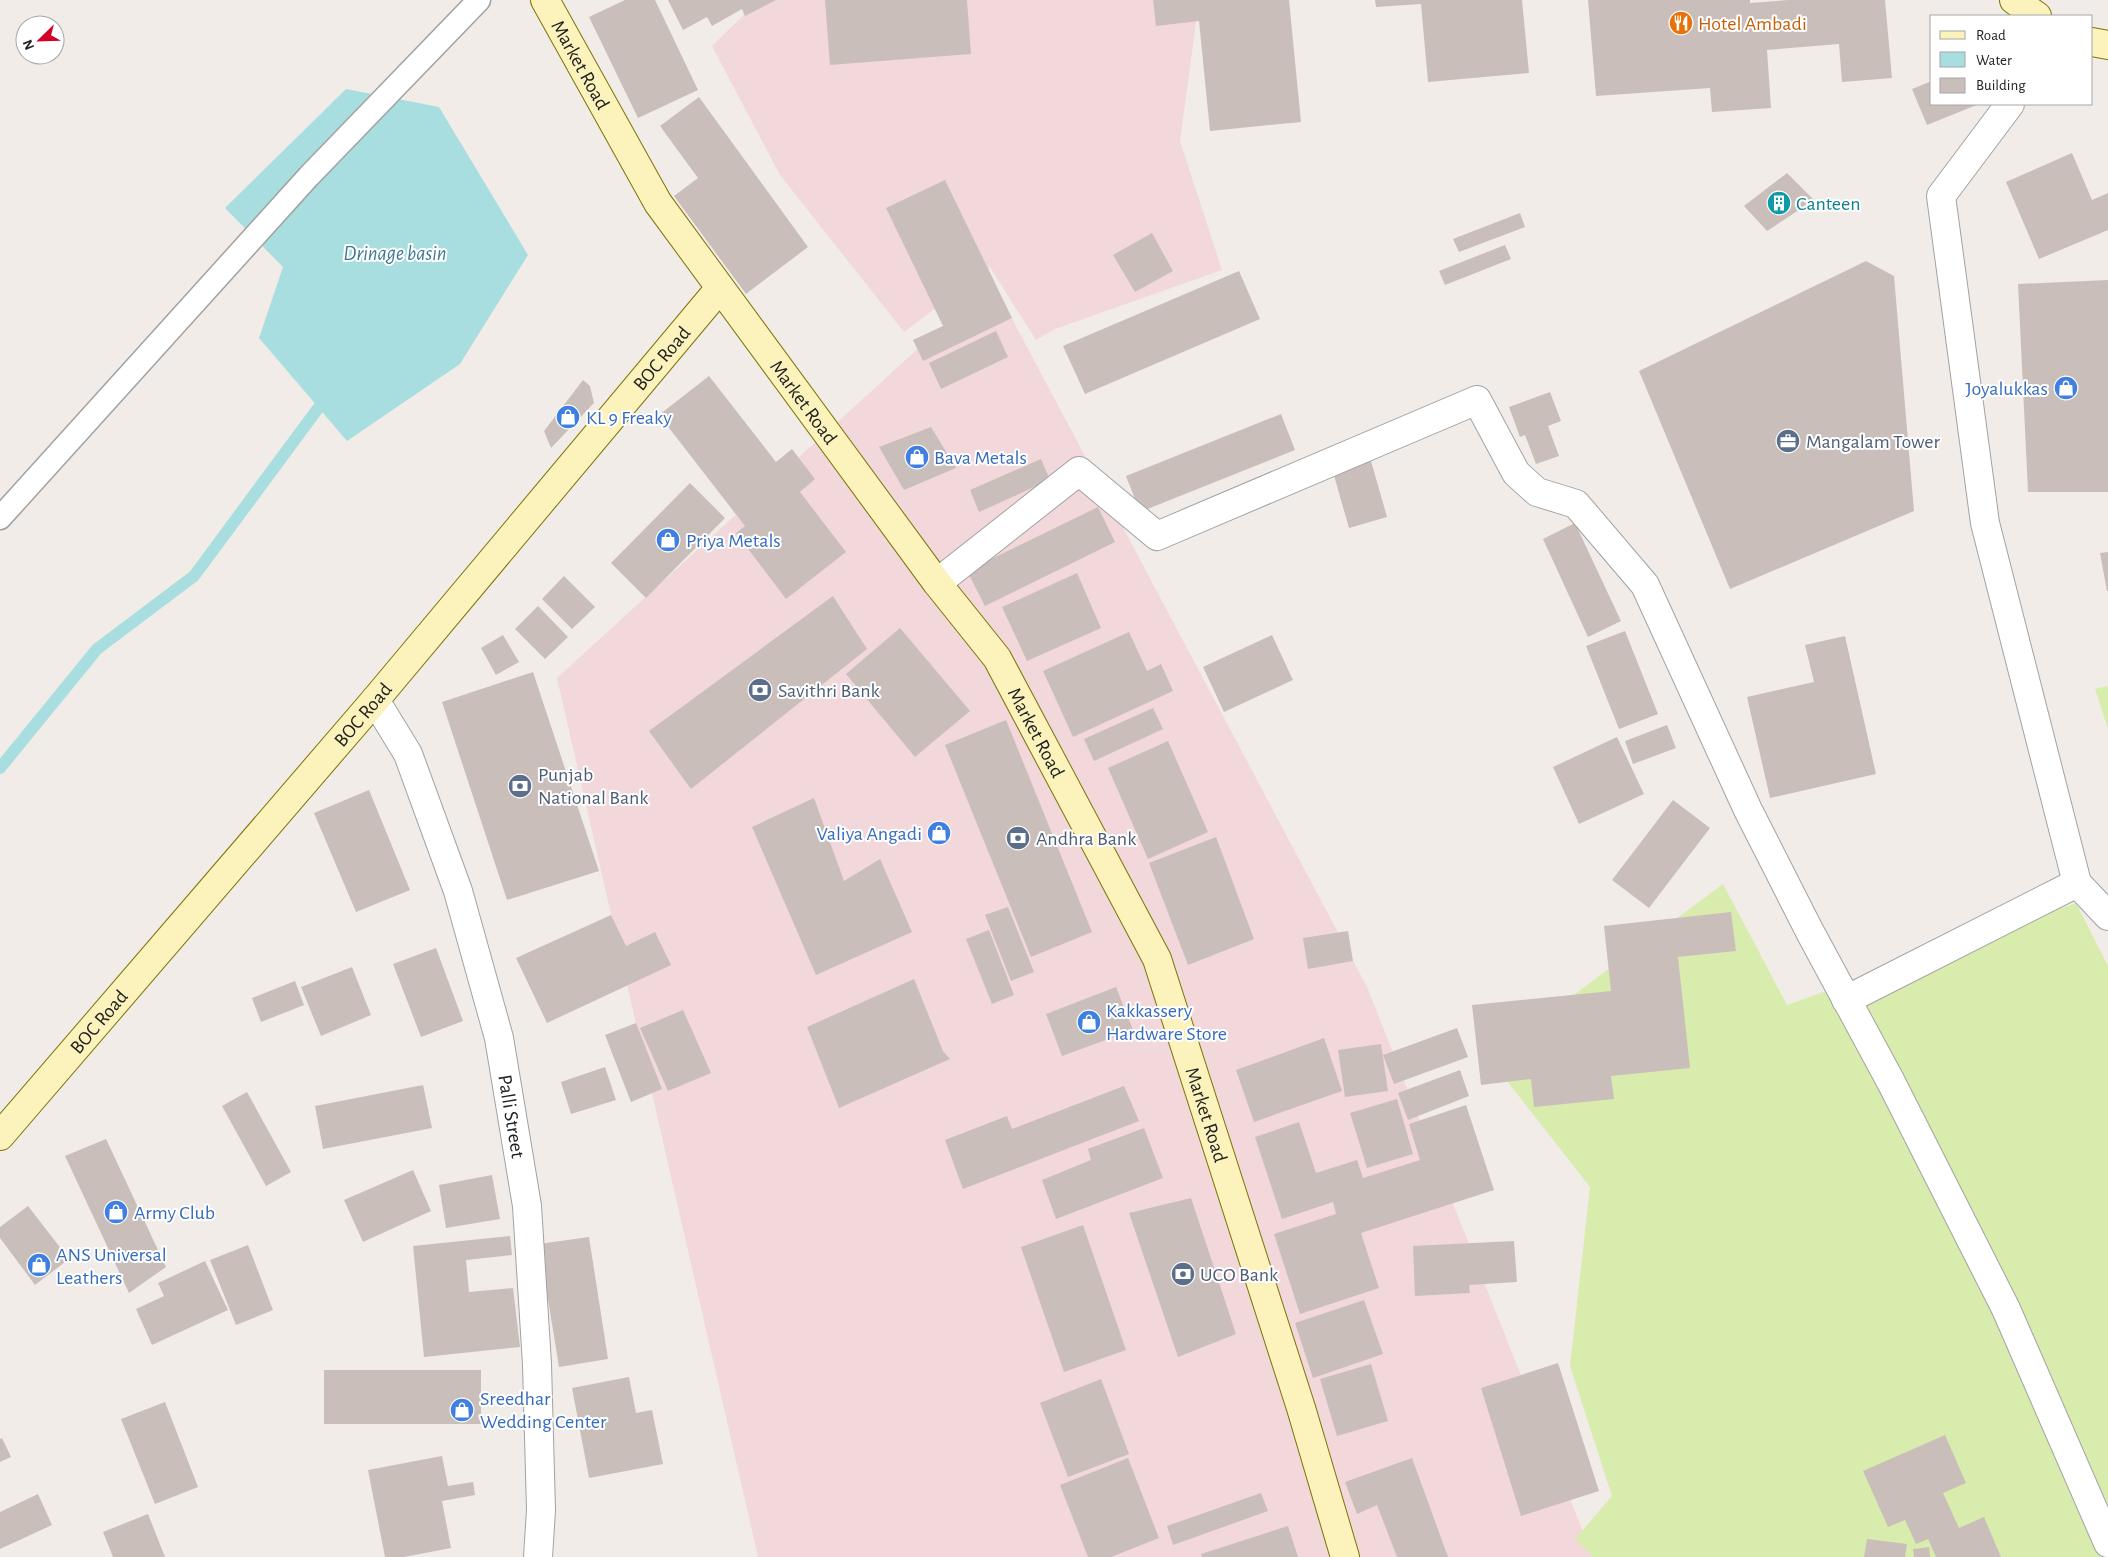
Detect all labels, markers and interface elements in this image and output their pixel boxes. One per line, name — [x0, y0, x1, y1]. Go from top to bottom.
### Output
restaurant icon: Hotel Ambadi — [1668, 10, 1694, 36]
place label: Hotel Ambadi — [1698, 14, 1807, 34]
north arrow — [15, 15, 65, 65]
legend — [1930, 15, 2093, 105]
street label: Market Road — [547, 17, 613, 113]
text: Road — [1976, 28, 2006, 43]
text: N — [21, 37, 37, 52]
text: Water — [1976, 53, 2012, 68]
text: Building — [1976, 78, 2026, 93]
building icon: Canteen — [1766, 190, 1792, 216]
place label: Canteen — [1796, 194, 1861, 214]
water label: Drinage basin — [343, 243, 447, 264]
street label: BOC Road — [630, 323, 694, 395]
street label: Market Road — [766, 357, 840, 448]
shop icon: Joyalukkas — [2053, 375, 2079, 401]
place label: Joyalukkas — [1966, 379, 2048, 399]
shop icon: KL 9 Freaky — [555, 404, 581, 430]
place label: KL 9 Freaky — [586, 408, 672, 428]
office icon: Mangalam Tower — [1775, 428, 1801, 454]
place label: Mangalam Tower — [1806, 432, 1940, 452]
shop icon: Bava Metals — [904, 444, 930, 470]
place label: Bava Metals — [934, 448, 1027, 468]
shop icon: Priya Metals — [655, 527, 681, 553]
place label: Priya Metals — [686, 531, 781, 551]
bank icon: Savithri Bank — [747, 677, 773, 703]
street label: BOC Road — [331, 679, 396, 751]
place label: Savithri Bank — [778, 681, 880, 701]
street label: Market Road — [1004, 685, 1068, 781]
place label: Punjab National Bank — [538, 765, 648, 808]
bank icon: Punjab National Bank — [507, 773, 533, 799]
shop icon: Valiya Angadi — [926, 820, 952, 846]
place label: Valiya Angadi — [816, 824, 922, 844]
bank icon: Andhra Bank — [1005, 825, 1031, 851]
place label: Andhra Bank — [1036, 829, 1136, 849]
street label: BOC Road — [67, 986, 132, 1058]
place label: Kakkassery Hardware Store — [1106, 1001, 1227, 1044]
shop icon: Kakkassery Hardware Store — [1076, 1009, 1102, 1035]
street label: Market Road — [1181, 1065, 1231, 1165]
street label: Palli Street — [494, 1073, 528, 1160]
shop icon: Army Club — [103, 1199, 129, 1225]
place label: Army Club — [134, 1203, 215, 1223]
place label: ANS Universal Leathers — [56, 1245, 167, 1288]
shop icon: ANS Universal Leathers — [26, 1252, 52, 1278]
bank icon: UCO Bank — [1170, 1261, 1196, 1287]
place label: UCO Bank — [1200, 1265, 1278, 1285]
place label: Sreedhar Wedding Center — [480, 1389, 607, 1432]
shop icon: Sreedhar Wedding Center — [449, 1397, 475, 1423]

